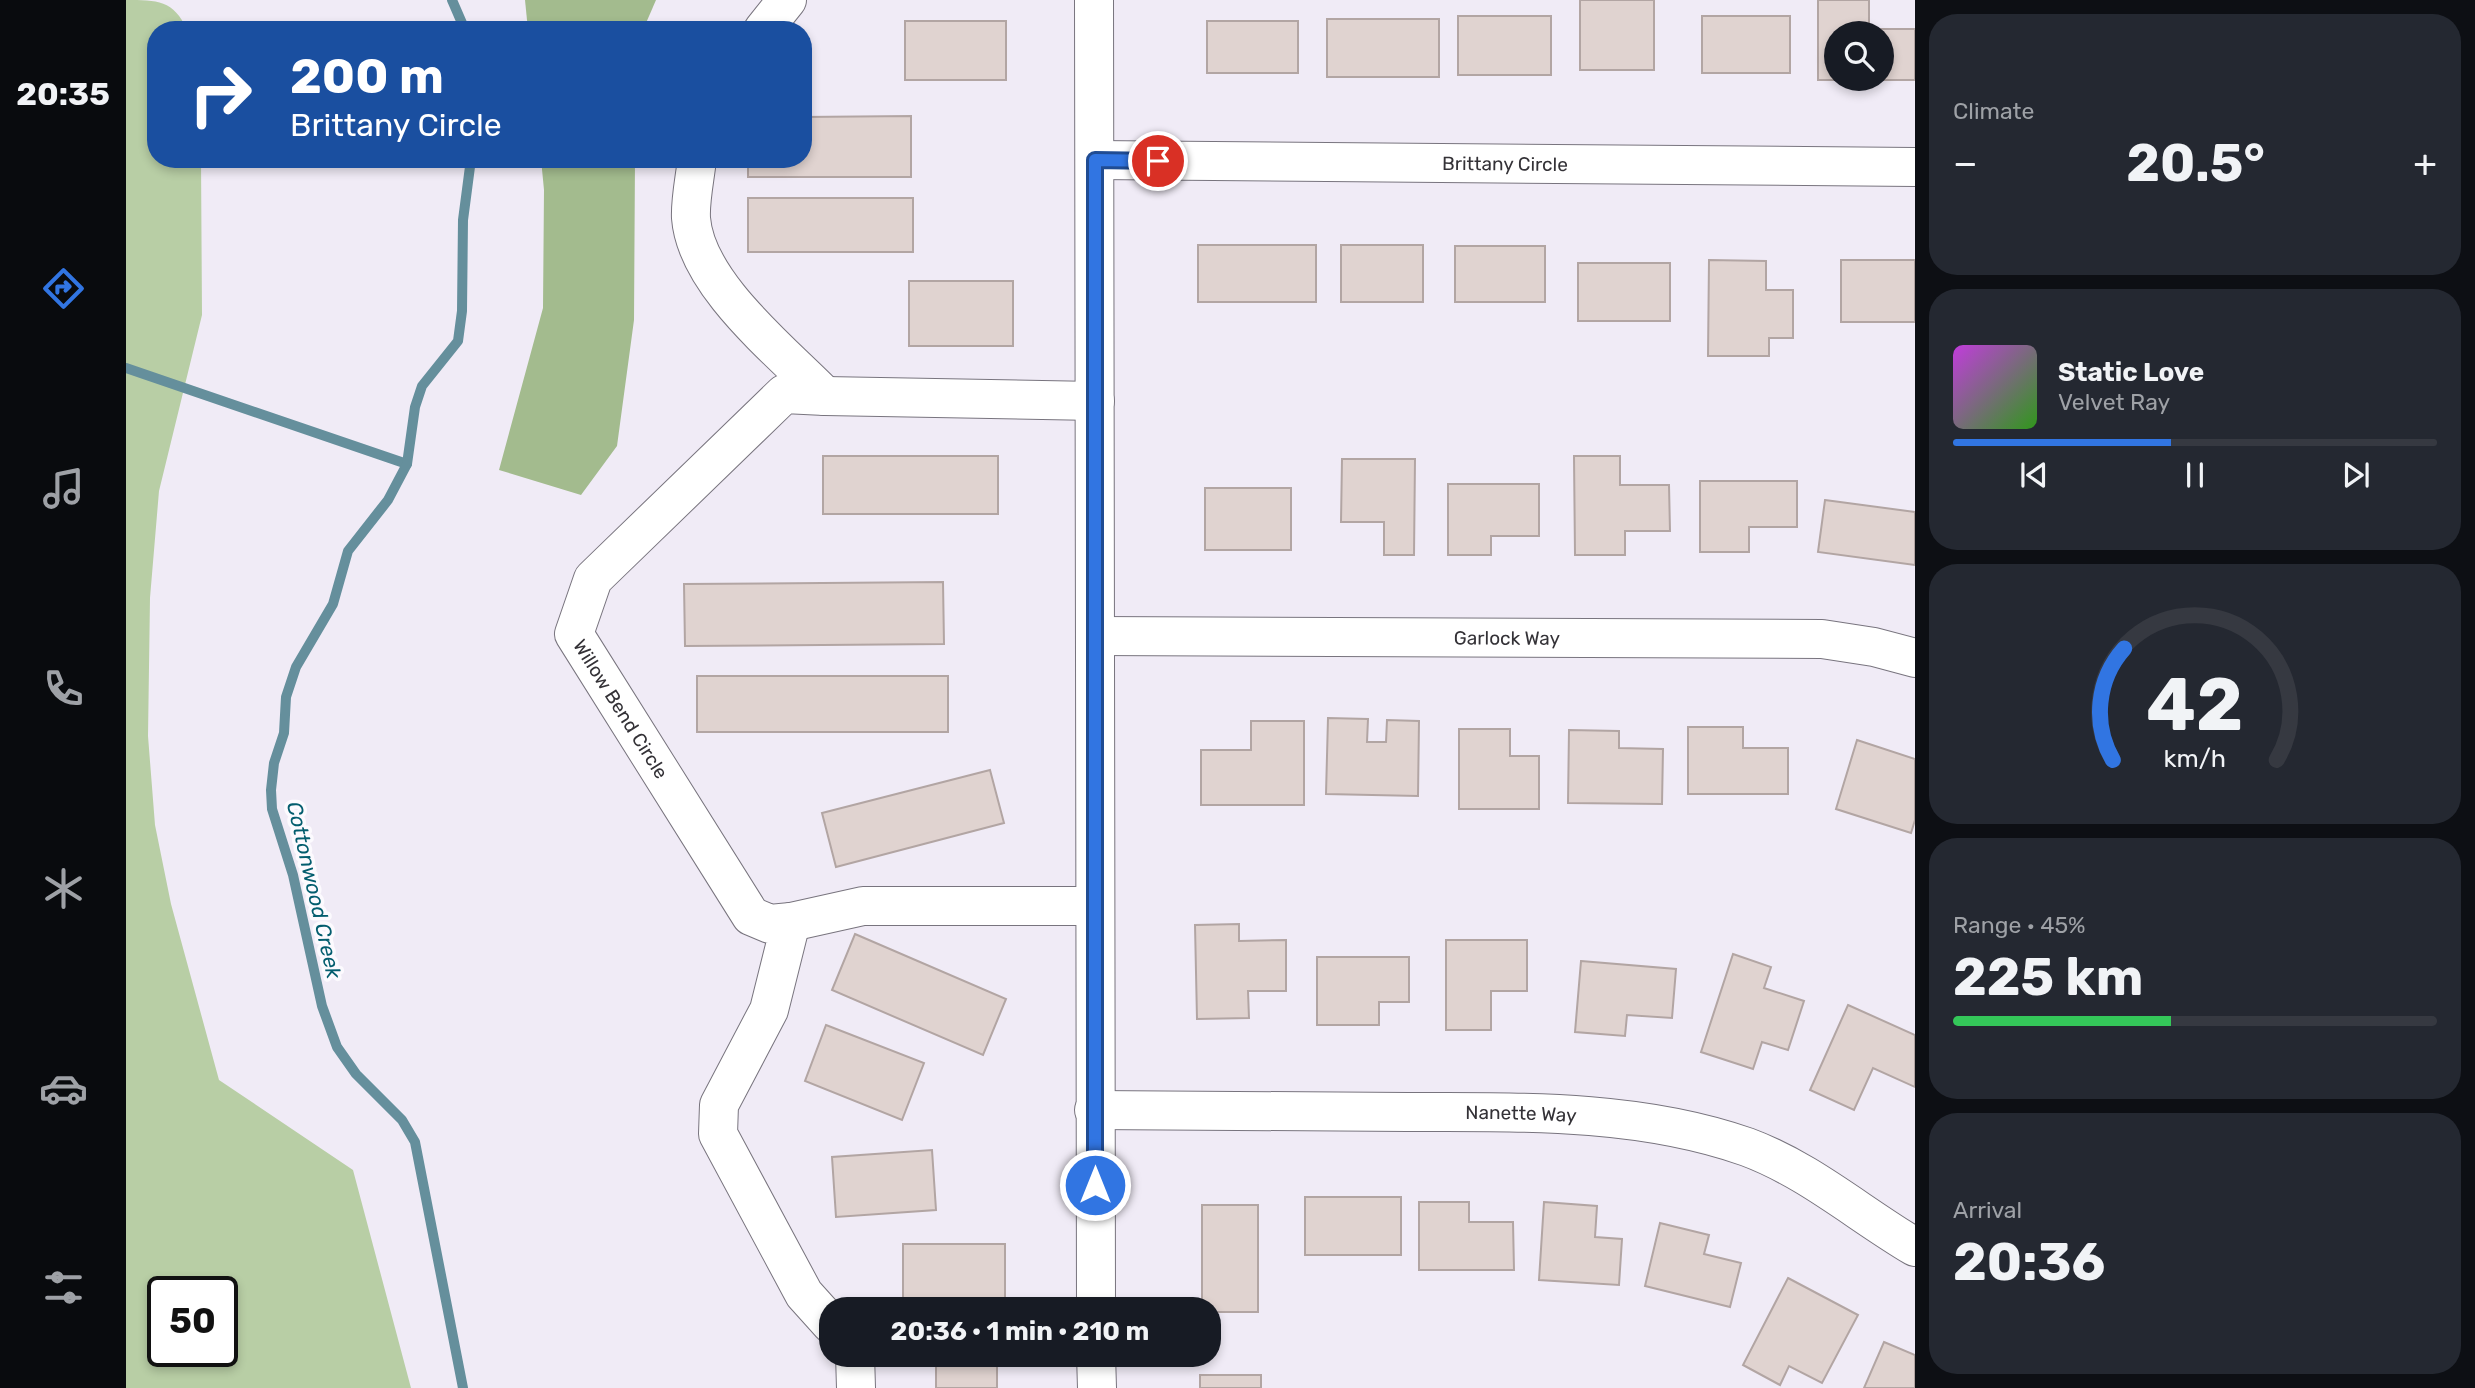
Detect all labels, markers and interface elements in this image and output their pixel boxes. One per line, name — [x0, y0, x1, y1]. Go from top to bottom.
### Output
map controls — [1824, 21, 1894, 91]
button: search — [1824, 21, 1894, 91]
text: 200 m — [290, 47, 444, 105]
icon: right — [175, 49, 266, 140]
text: 20:35 — [16, 75, 110, 113]
text: Climate — [1953, 97, 2034, 125]
text: Brittany Circle — [290, 106, 502, 144]
pin — [1128, 131, 1188, 191]
text: 20.5° — [2126, 132, 2265, 194]
text: − — [1953, 140, 1978, 186]
text: + — [2413, 140, 2437, 186]
icon: arrive — [1139, 142, 1177, 180]
street label: Brittany Circle — [1442, 152, 1568, 176]
icon: directions — [39, 264, 88, 313]
text: Static Love — [2058, 357, 2204, 388]
text: Velvet Ray — [2058, 388, 2170, 416]
icon: previous — [2015, 456, 2053, 494]
icon: pause — [2176, 456, 2214, 494]
icon: next — [2337, 456, 2375, 494]
icon: music — [39, 464, 88, 513]
street label: Garlock Way — [1454, 626, 1560, 650]
street label: Willow Bend Circle — [568, 635, 673, 783]
text: 42 — [2146, 662, 2244, 748]
icon: phone — [39, 664, 88, 713]
text: km/h — [2164, 744, 2226, 773]
water label: Cottonwood Creek — [282, 799, 347, 982]
icon: climate — [39, 864, 88, 913]
text: Range · 45% — [1953, 911, 2086, 939]
text: 225 km — [1953, 946, 2143, 1008]
icon: car — [39, 1064, 88, 1113]
street label: Nanette Way — [1465, 1101, 1577, 1127]
position arrow — [1058, 1148, 1132, 1222]
text: Arrival — [1953, 1196, 2022, 1224]
text: 20:36 — [1953, 1231, 2105, 1293]
icon: filters — [39, 1263, 88, 1312]
speed limit sign: 50 — [147, 1276, 238, 1367]
text: 20:36 · 1 min · 210 m — [891, 1316, 1149, 1347]

